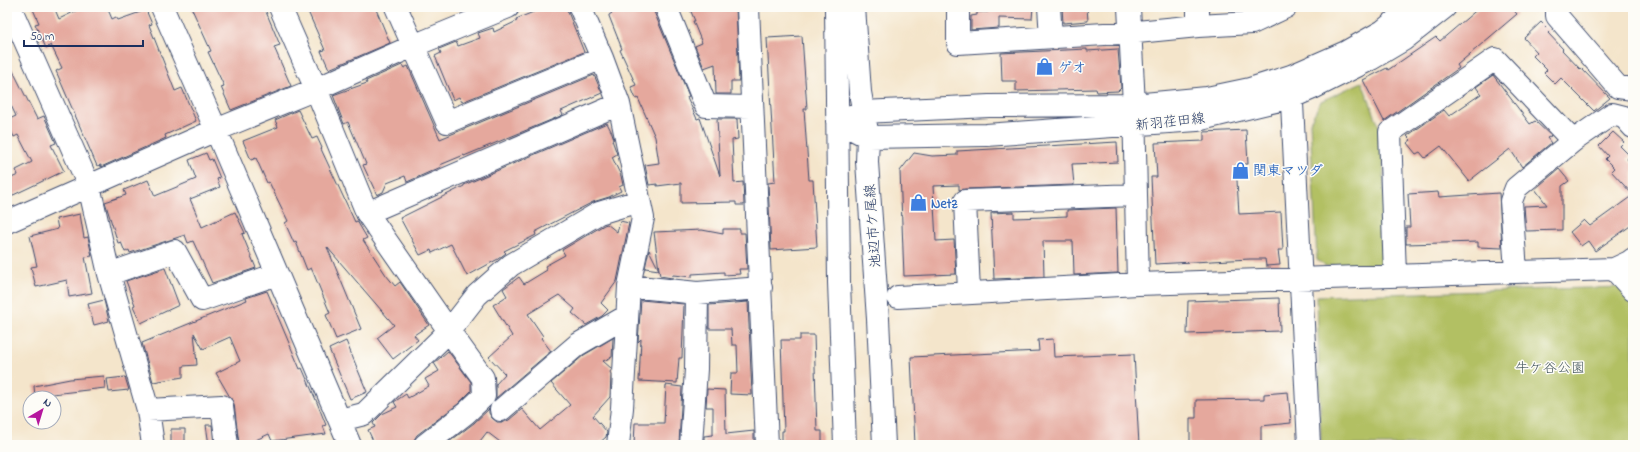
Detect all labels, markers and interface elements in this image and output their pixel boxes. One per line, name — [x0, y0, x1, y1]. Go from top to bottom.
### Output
scale bar — [24, 22, 143, 48]
text: 50 m — [30, 28, 54, 46]
shop icon: ゲオ — [1035, 57, 1055, 77]
place label: ゲオ — [1058, 58, 1086, 79]
street label: 新羽荏田線 — [1134, 108, 1206, 137]
shop icon: 関東マツダ — [1230, 160, 1250, 180]
place label: 関東マツダ — [1253, 161, 1323, 182]
street label: 池辺市ケ尾線 — [860, 183, 887, 269]
shop icon: Netz — [908, 193, 928, 213]
place label: Netz — [931, 194, 958, 215]
park label: 牛ケ谷公園 — [1515, 358, 1585, 379]
north arrow — [22, 390, 62, 430]
text: N — [40, 394, 55, 412]

